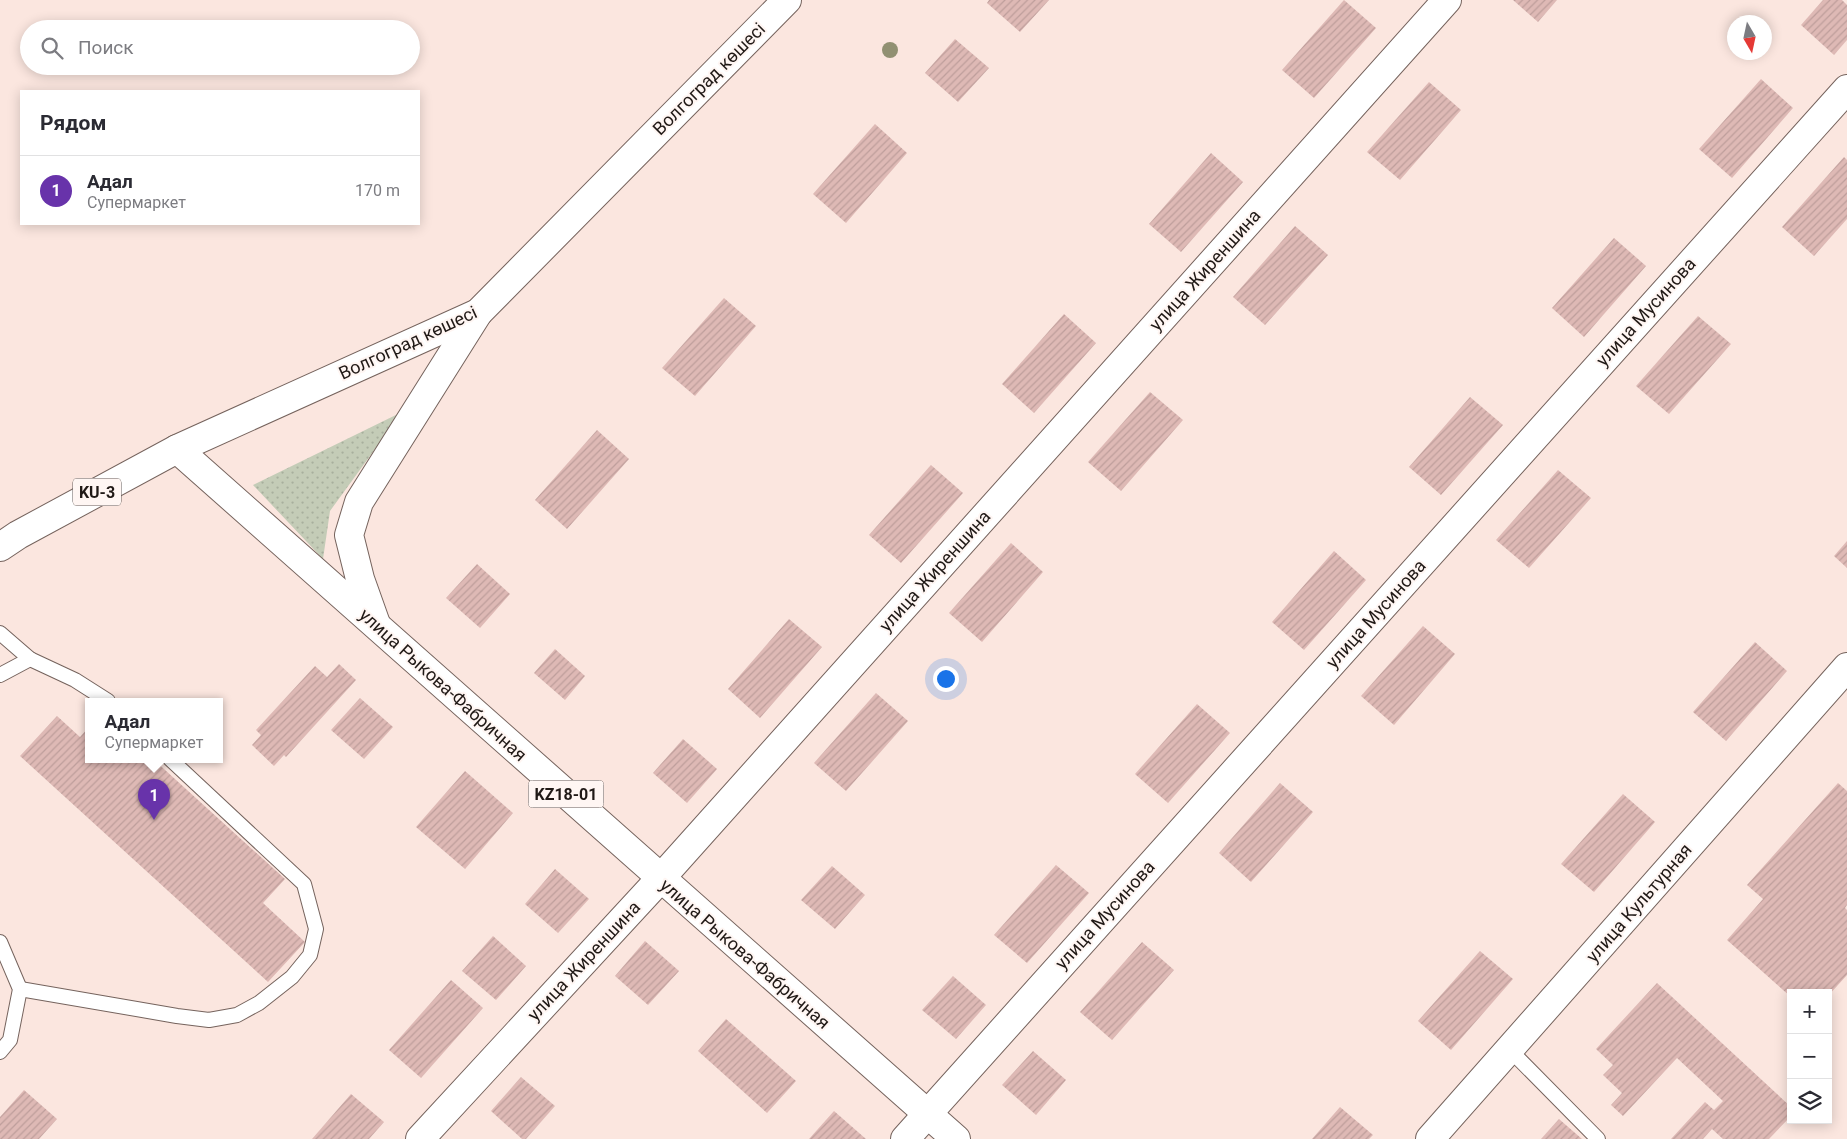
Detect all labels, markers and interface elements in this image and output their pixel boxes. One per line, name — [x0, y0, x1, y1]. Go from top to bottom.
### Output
north arrow — [1727, 15, 1772, 60]
street label: Волгоград көшесі — [648, 18, 769, 139]
search box — [20, 20, 420, 75]
icon: search — [38, 34, 66, 62]
text: Поиск — [78, 36, 134, 59]
text: Рядом — [40, 111, 106, 135]
text: Адал — [87, 170, 133, 193]
text: 1 — [51, 181, 61, 200]
text: 170 m — [355, 181, 400, 200]
text: Супермаркет — [87, 193, 186, 212]
street label: улица Жиреншина — [1145, 205, 1265, 335]
street label: улица Мусинова — [1591, 253, 1700, 370]
street label: Волгоград көшесі — [335, 301, 480, 384]
road number: KU-3 — [73, 478, 121, 506]
street label: улица Жиреншина — [875, 506, 995, 636]
street label: улица Мусинова — [1321, 555, 1430, 672]
street label: улица Рыкова-Фабричная — [355, 604, 531, 765]
your location — [933, 666, 959, 692]
popup — [85, 698, 223, 763]
text: Адал — [105, 710, 150, 733]
text: Супермаркет — [105, 733, 203, 752]
pin: 1 — [138, 779, 170, 820]
road number: KZ18-01 — [528, 781, 604, 808]
street label: улица Культурная — [1581, 839, 1696, 966]
street label: улица Мусинова — [1050, 856, 1159, 973]
street label: улица Рыкова-Фабричная — [656, 874, 834, 1033]
street label: улица Жиреншина — [523, 897, 644, 1025]
map controls — [1787, 989, 1832, 1124]
button: + — [1787, 989, 1832, 1034]
button: − — [1787, 1034, 1832, 1079]
button: layers — [1787, 1079, 1832, 1124]

